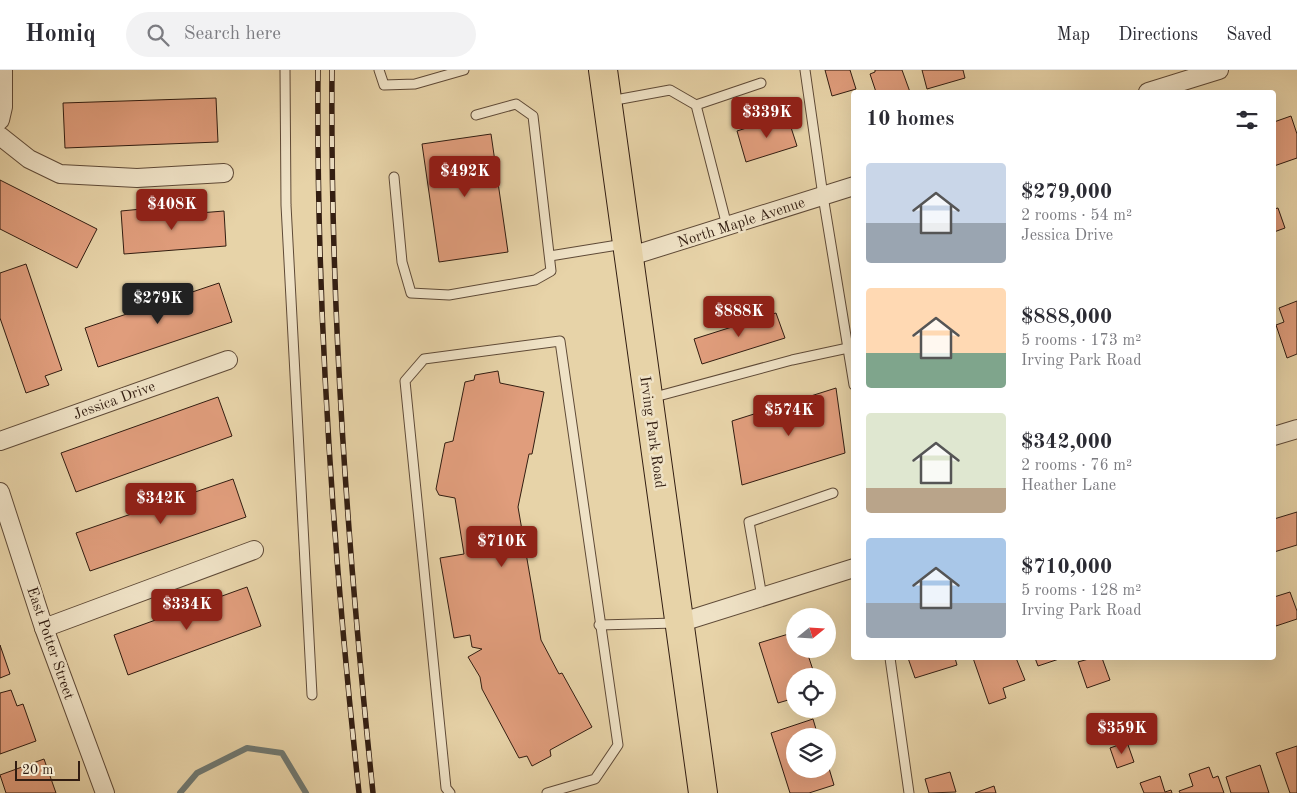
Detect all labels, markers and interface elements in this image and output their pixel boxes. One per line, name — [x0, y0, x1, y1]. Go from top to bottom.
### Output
search box — [126, 12, 476, 57]
icon: search — [144, 21, 172, 49]
text: Homiq — [25, 23, 96, 47]
text: Search here — [184, 25, 281, 44]
text: Map — [1057, 26, 1090, 44]
text: Directions — [1118, 26, 1198, 44]
text: Saved — [1226, 26, 1272, 44]
pin: $339K — [732, 97, 802, 139]
text: $339K — [742, 105, 792, 121]
icon: filters — [1233, 106, 1261, 134]
text: 10 homes — [866, 109, 954, 130]
pin: $492K — [430, 156, 500, 198]
text: $492K — [440, 164, 490, 180]
text: $279,000 — [1021, 182, 1112, 203]
icon: home — [906, 183, 966, 243]
pin: $408K — [137, 189, 207, 231]
street label: North Maple Avenue — [676, 196, 807, 251]
text: $408K — [147, 197, 197, 213]
text: 2 rooms · 54 m² — [1021, 208, 1132, 224]
text: Jessica Drive — [1021, 228, 1113, 244]
pin: $279K — [123, 282, 193, 325]
text: $279K — [133, 291, 183, 307]
pin: $888K — [704, 296, 774, 338]
text: $888K — [714, 304, 764, 320]
text: $888,000 — [1021, 307, 1112, 328]
icon: home — [906, 308, 966, 368]
text: 5 rooms · 173 m² — [1021, 333, 1141, 349]
text: Irving Park Road — [1021, 353, 1142, 369]
street label: Irving Park Road — [636, 375, 667, 489]
street label: Jessica Drive — [71, 380, 158, 423]
pin: $574K — [754, 394, 824, 437]
text: $574K — [764, 403, 814, 419]
text: $342,000 — [1021, 432, 1112, 453]
icon: home — [906, 433, 966, 493]
text: 2 rooms · 76 m² — [1021, 458, 1132, 474]
text: Heather Lane — [1021, 478, 1116, 494]
pin: $342K — [126, 482, 196, 525]
text: $342K — [136, 491, 186, 507]
pin: $710K — [467, 526, 537, 568]
text: $710K — [477, 534, 527, 550]
text: $710,000 — [1021, 557, 1112, 578]
icon: home — [906, 558, 966, 618]
text: 5 rooms · 128 m² — [1021, 583, 1141, 599]
street label: East Potter Street — [23, 585, 76, 702]
pin: $334K — [152, 588, 222, 631]
text: $334K — [162, 597, 212, 613]
text: Irving Park Road — [1021, 603, 1142, 619]
north arrow — [786, 608, 836, 658]
map controls — [786, 608, 836, 778]
button: locate — [786, 668, 836, 718]
pin: $359K — [1087, 712, 1157, 755]
text: $359K — [1097, 721, 1147, 737]
button: layers — [786, 728, 836, 778]
scale bar — [15, 758, 80, 781]
text: 20 m — [22, 763, 53, 777]

